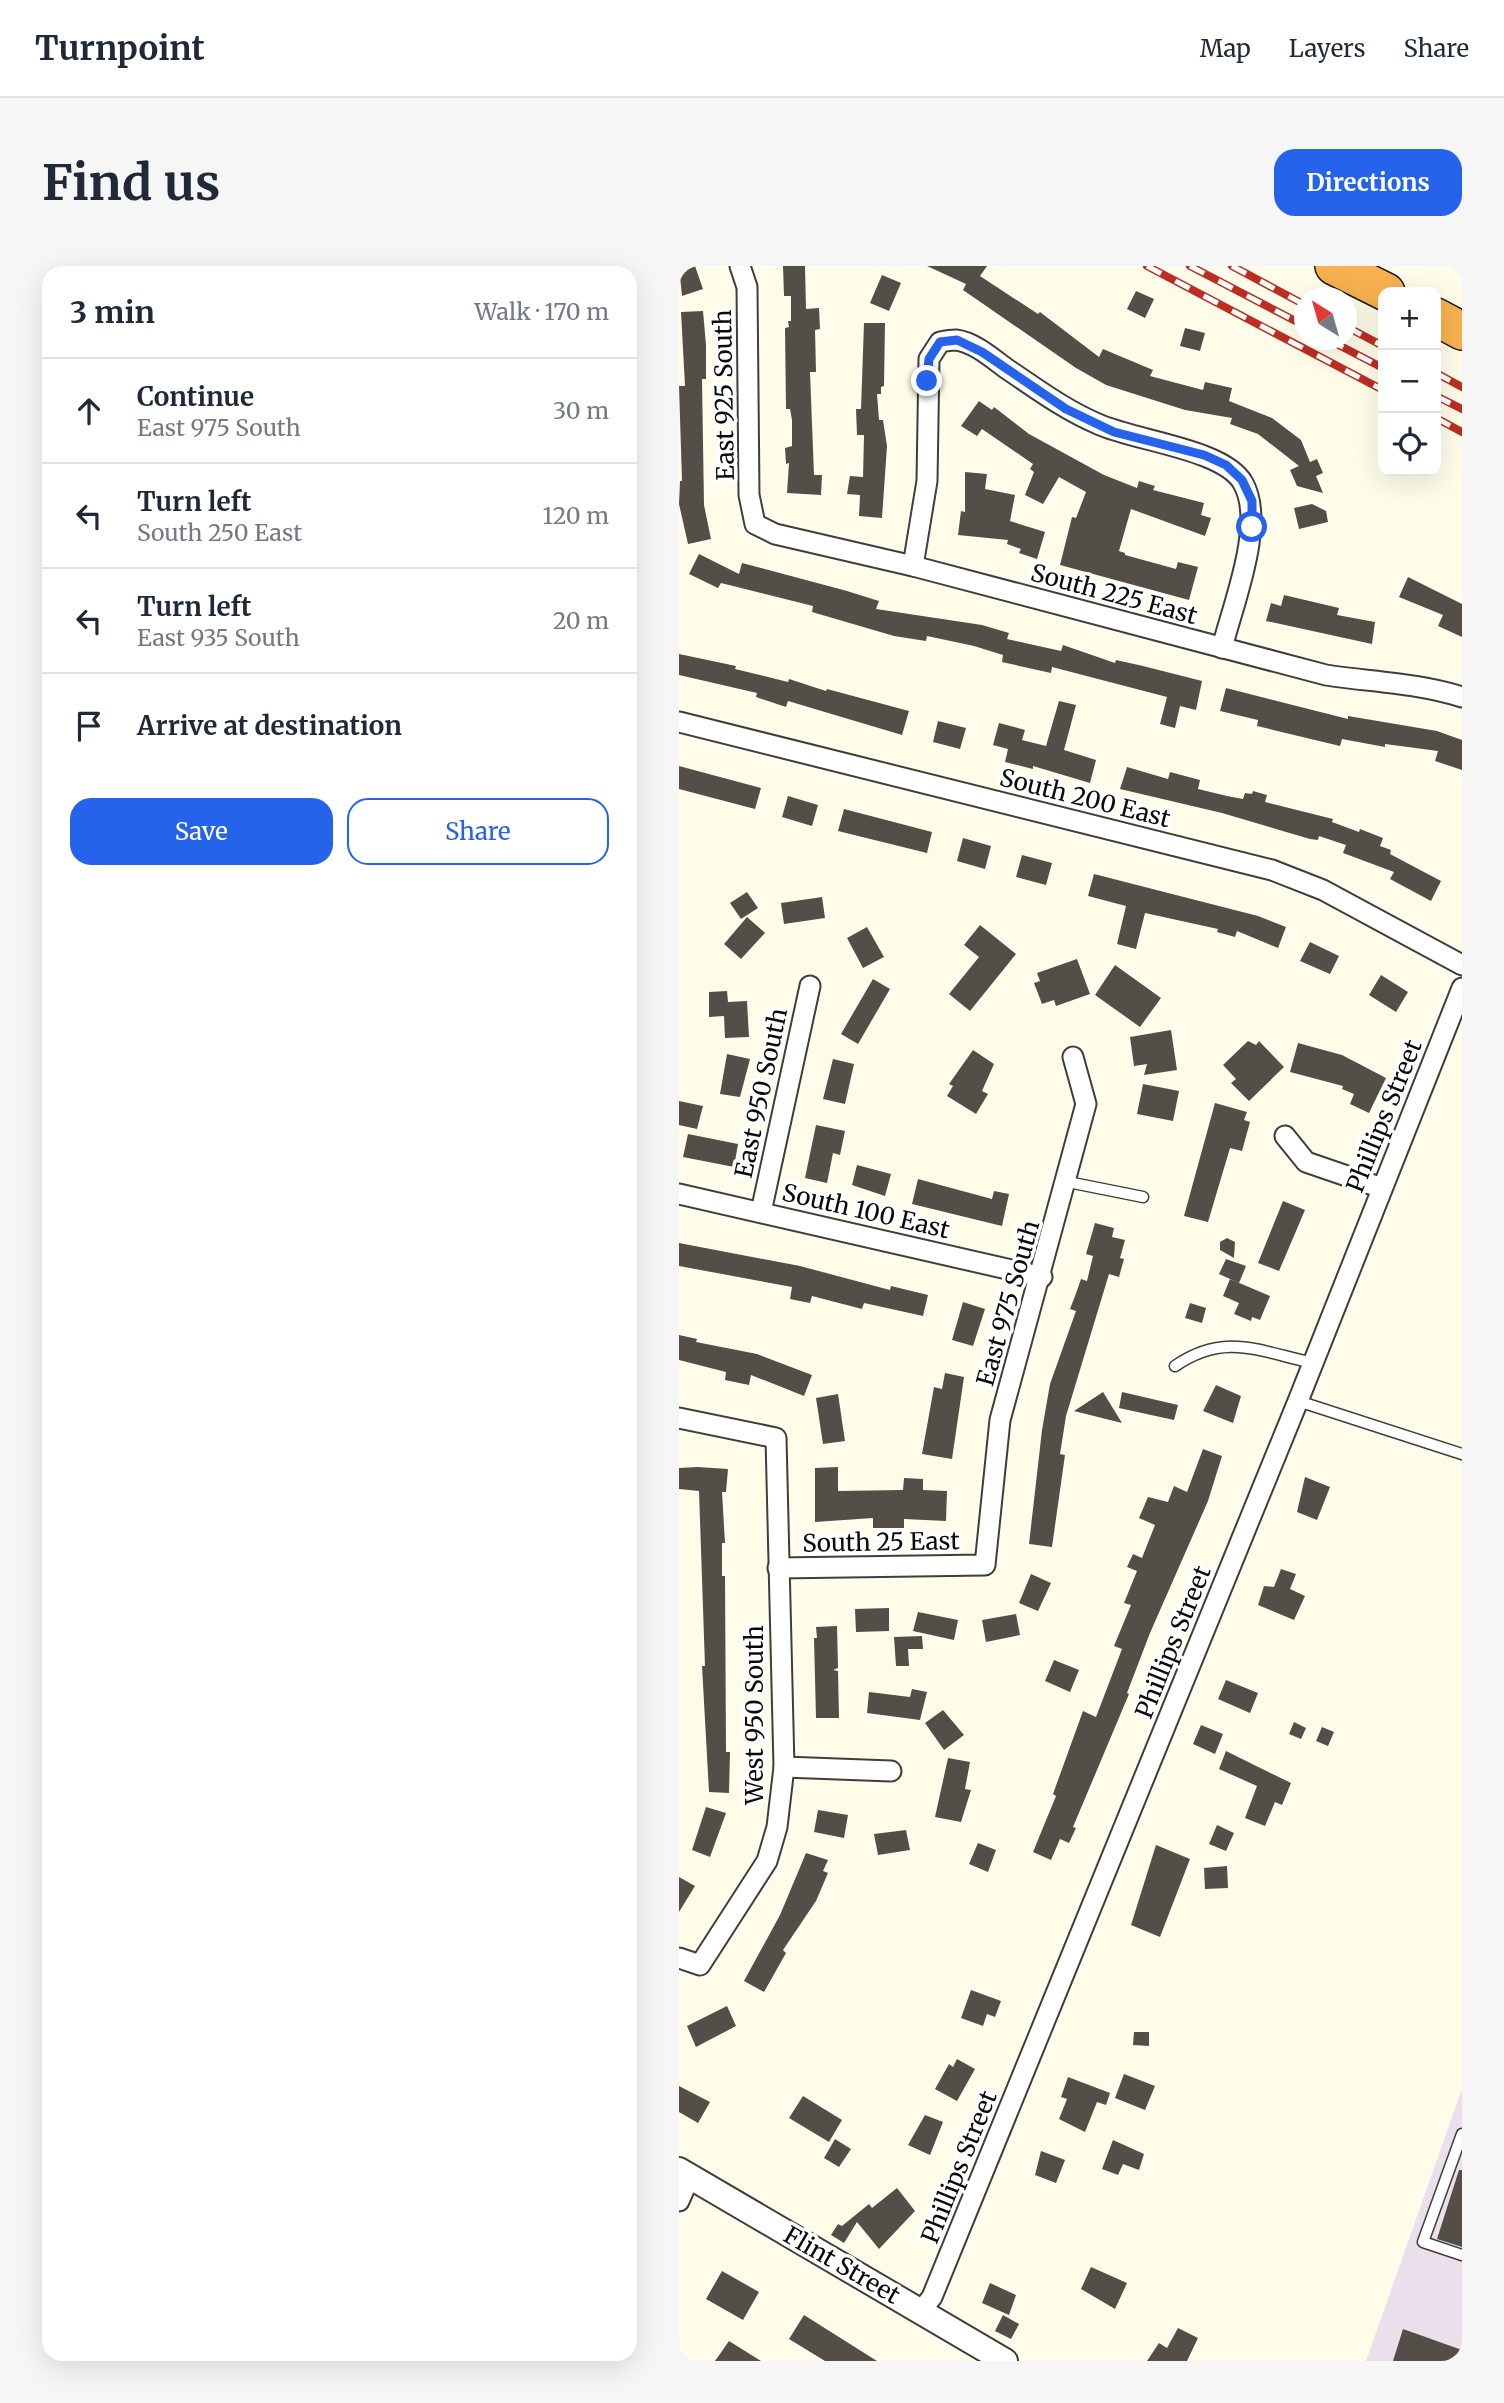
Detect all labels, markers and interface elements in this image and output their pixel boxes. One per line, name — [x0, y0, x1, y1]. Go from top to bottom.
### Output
text: Turnpoint — [35, 28, 205, 69]
text: Map — [1200, 33, 1251, 64]
text: Layers — [1289, 33, 1365, 64]
text: Share — [1403, 33, 1469, 64]
button: Directions — [1274, 149, 1462, 216]
text: Find us — [42, 152, 220, 213]
north arrow — [1294, 287, 1357, 350]
map controls — [1378, 287, 1441, 476]
button: + — [1378, 287, 1441, 350]
text: 3 min — [70, 293, 155, 331]
text: Walk · 170 m — [475, 297, 609, 326]
street label: East 925 South — [707, 309, 741, 481]
button: − — [1378, 350, 1441, 413]
route end — [911, 365, 942, 396]
text: Continue — [137, 380, 254, 413]
icon: ahead — [70, 392, 108, 430]
text: 30 m — [553, 396, 609, 425]
text: East 975 South — [137, 413, 301, 442]
button: locate — [1378, 413, 1441, 476]
text: Turn left — [137, 485, 251, 518]
icon: left — [70, 497, 108, 535]
text: 120 m — [543, 501, 609, 530]
route start — [1236, 511, 1267, 542]
text: South 250 East — [137, 518, 302, 547]
street label: South 225 East — [1027, 557, 1201, 631]
text: Turn left — [137, 590, 251, 623]
icon: left — [70, 602, 108, 640]
text: 20 m — [553, 606, 609, 635]
text: East 935 South — [137, 623, 300, 652]
icon: arrive — [70, 707, 108, 745]
text: Arrive at destination — [137, 709, 402, 742]
street label: South 200 East — [996, 762, 1174, 834]
button: Save — [70, 798, 333, 865]
button: Share — [347, 798, 609, 865]
street label: East 950 South — [728, 1005, 794, 1181]
street label: Phillips Street — [1339, 1035, 1429, 1197]
street label: South 100 East — [779, 1177, 953, 1245]
street label: East 975 South — [970, 1216, 1046, 1389]
street label: South 25 East — [802, 1525, 961, 1559]
street label: Phillips Street — [1128, 1561, 1218, 1723]
street label: West 950 South — [739, 1625, 770, 1806]
street label: Phillips Street — [914, 2086, 1004, 2248]
street label: Flint Street — [778, 2219, 906, 2311]

